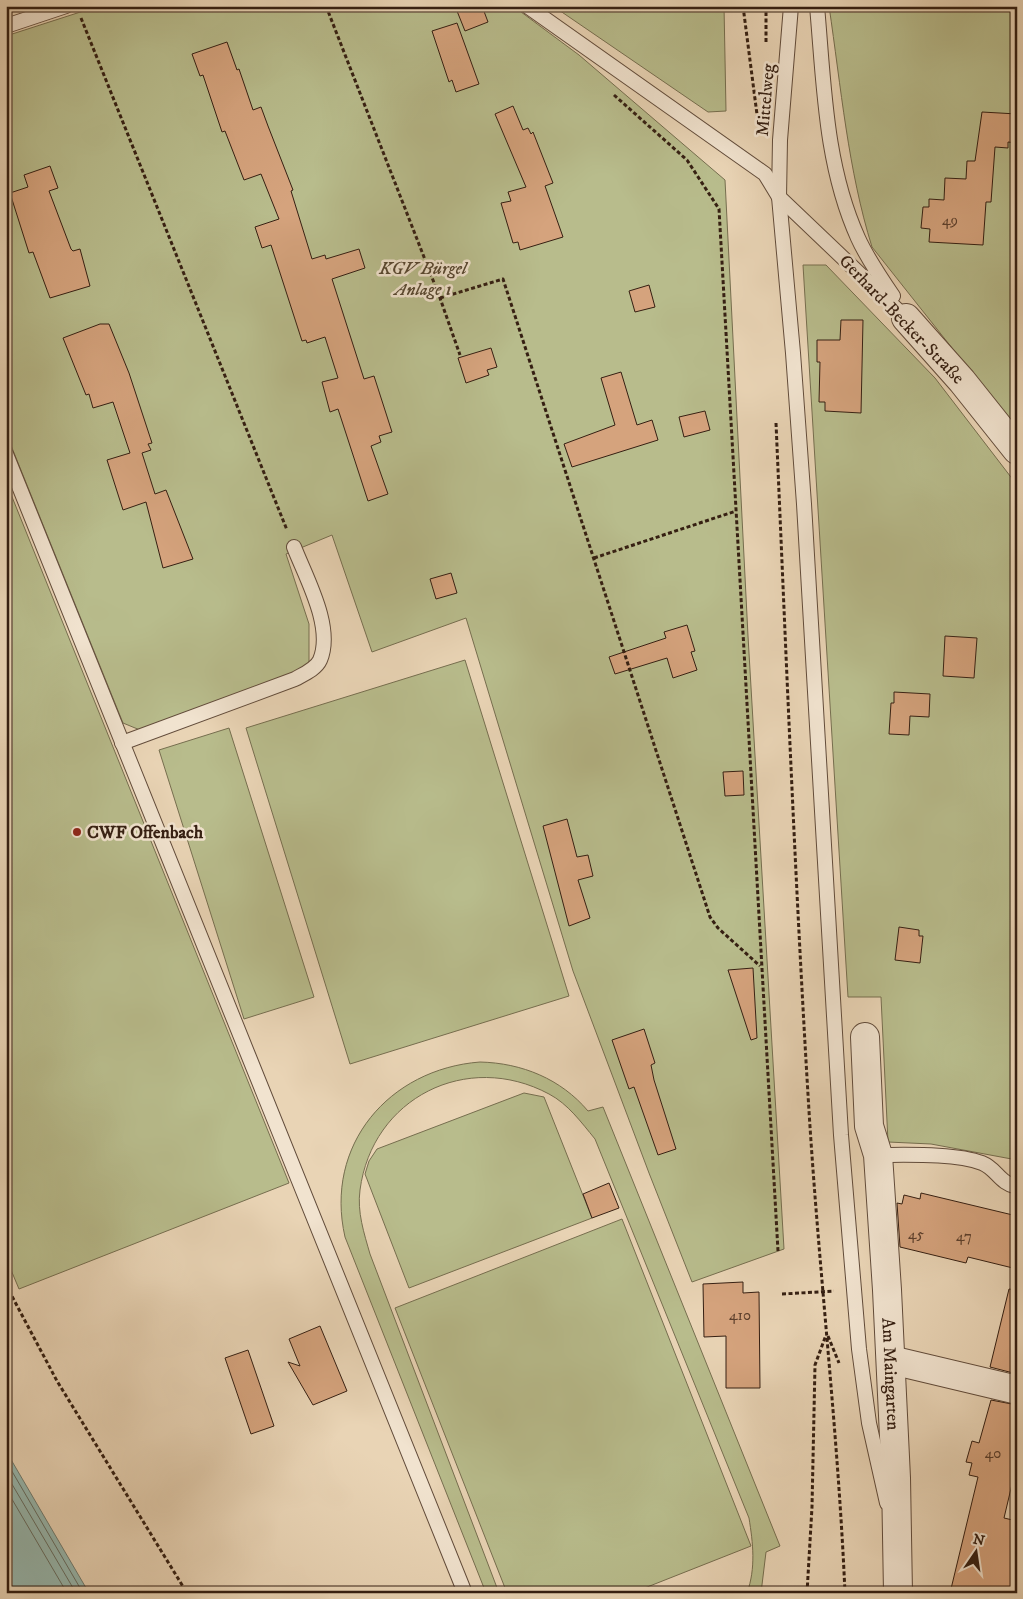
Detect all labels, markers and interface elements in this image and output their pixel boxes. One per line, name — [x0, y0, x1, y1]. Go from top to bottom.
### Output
street label: Mittelweg — [752, 63, 780, 137]
house number: 49 — [942, 211, 958, 230]
street label: Gerhard-Becker-Straße — [834, 250, 969, 389]
park label: KGV Bürgel Anlage 1 — [378, 258, 469, 301]
place label: CWF Offenbach — [87, 822, 204, 844]
marker: CWF Offenbach — [71, 826, 83, 838]
house number: 45 — [908, 1225, 925, 1244]
house number: 47 — [956, 1227, 972, 1246]
house number: 410 — [729, 1306, 751, 1325]
street label: Am Maingarten — [876, 1317, 904, 1432]
house number: 40 — [985, 1444, 1001, 1463]
north arrow — [950, 1526, 1000, 1576]
text: N — [971, 1530, 987, 1550]

